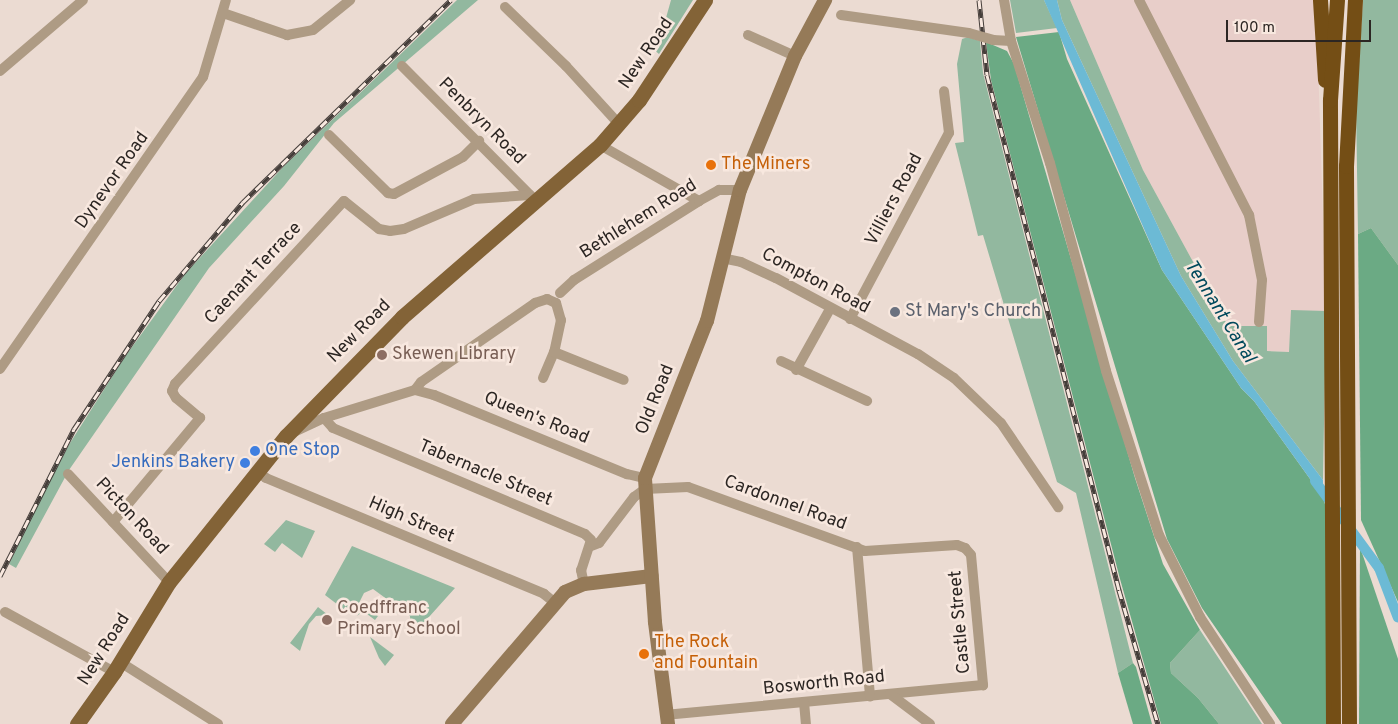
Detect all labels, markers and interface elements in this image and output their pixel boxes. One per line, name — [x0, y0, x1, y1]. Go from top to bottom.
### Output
scale bar — [1228, 10, 1373, 42]
street label: New Road — [615, 14, 679, 94]
text: 100 m — [1234, 19, 1275, 38]
street label: Penbryn Road — [433, 74, 529, 170]
street label: Dynevor Road — [72, 128, 154, 234]
street label: Villiers Road — [862, 150, 928, 250]
place label: The Miners — [721, 154, 810, 176]
marker: The Miners — [705, 159, 717, 171]
street label: Bethlehem Road — [577, 175, 701, 265]
street label: Caenant Terrace — [201, 218, 307, 330]
street label: Compton Road — [757, 244, 873, 320]
water label: Tennant Canal — [1178, 256, 1260, 368]
street label: New Road — [324, 296, 396, 368]
place label: St Mary's Church — [905, 301, 1041, 323]
marker: St Mary's Church — [889, 306, 901, 318]
place label: Skewen Library — [392, 344, 516, 366]
marker: Skewen Library — [376, 349, 388, 361]
street label: Old Road — [632, 362, 680, 438]
street label: Queen's Road — [480, 388, 592, 450]
street label: Tabernacle Street — [415, 436, 555, 512]
place label: One Stop — [265, 440, 340, 462]
marker: One Stop — [249, 445, 261, 457]
place label: Jenkins Bakery — [111, 452, 235, 474]
marker: Jenkins Bakery — [239, 457, 251, 469]
street label: Cardonnel Road — [721, 472, 849, 536]
street label: Picton Road — [90, 474, 172, 560]
street label: High Street — [365, 493, 457, 549]
street label: Castle Street — [946, 569, 976, 675]
place label: Coedffranc Primary School — [337, 599, 461, 642]
street label: New Road — [74, 610, 136, 690]
marker: Coedffranc Primary School — [321, 614, 333, 626]
place label: The Rock and Fountain — [654, 633, 758, 676]
marker: The Rock and Fountain — [638, 648, 650, 660]
street label: Bosworth Road — [762, 667, 886, 701]

